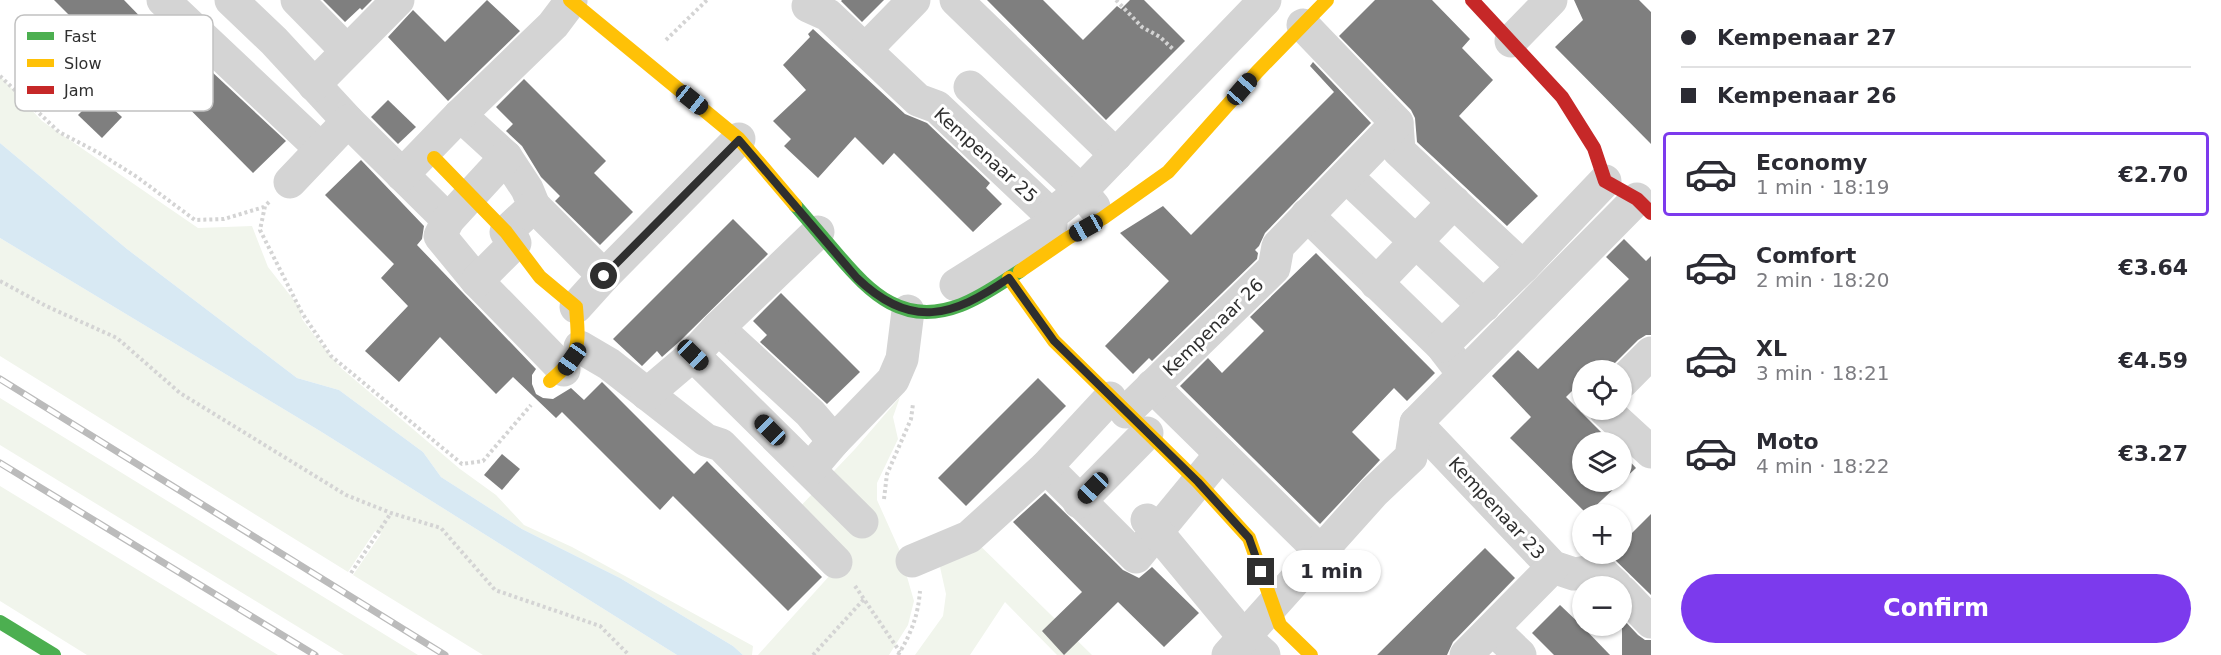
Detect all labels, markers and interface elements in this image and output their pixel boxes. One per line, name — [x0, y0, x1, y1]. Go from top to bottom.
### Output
legend — [15, 15, 213, 111]
text: Kempenaar 27 — [1717, 25, 1897, 50]
text: Fast — [64, 27, 96, 46]
text: Slow — [64, 54, 101, 73]
car — [1223, 70, 1261, 108]
text: Jam — [63, 81, 94, 100]
car — [672, 82, 712, 118]
text: Kempenaar 26 — [1717, 83, 1897, 108]
street label: Kempenaar 25 — [930, 103, 1042, 207]
icon: car — [1684, 147, 1738, 201]
text: Economy — [1756, 150, 1867, 175]
text: €2.70 — [2118, 162, 2188, 187]
text: 1 min · 18:19 — [1756, 175, 1890, 199]
car — [1066, 211, 1106, 245]
icon: car — [1684, 240, 1738, 294]
text: Comfort — [1756, 243, 1856, 268]
text: €3.64 — [2118, 255, 2188, 280]
route start — [590, 262, 617, 289]
text: 2 min · 18:20 — [1756, 268, 1890, 292]
street label: Kempenaar 26 — [1158, 274, 1268, 380]
icon: car — [1684, 333, 1738, 387]
car — [674, 336, 712, 374]
text: XL — [1756, 336, 1787, 361]
car — [554, 339, 590, 379]
text: €4.59 — [2118, 348, 2188, 373]
map controls — [1572, 360, 1632, 636]
button: locate — [1572, 360, 1632, 420]
text: 3 min · 18:21 — [1756, 361, 1890, 385]
car — [751, 411, 789, 449]
icon: car — [1684, 426, 1738, 480]
text: Moto — [1756, 429, 1819, 454]
button: layers — [1572, 432, 1632, 492]
text: €3.27 — [2118, 441, 2188, 466]
street label: Kempenaar 23 — [1444, 453, 1550, 563]
text: 4 min · 18:22 — [1756, 454, 1890, 478]
car — [1074, 469, 1112, 507]
button: + — [1572, 504, 1632, 564]
callout: 1 min — [1282, 551, 1381, 593]
route end — [1247, 558, 1274, 585]
text: 1 min — [1300, 559, 1363, 583]
button: Confirm — [1681, 574, 2191, 643]
button: − — [1572, 576, 1632, 636]

